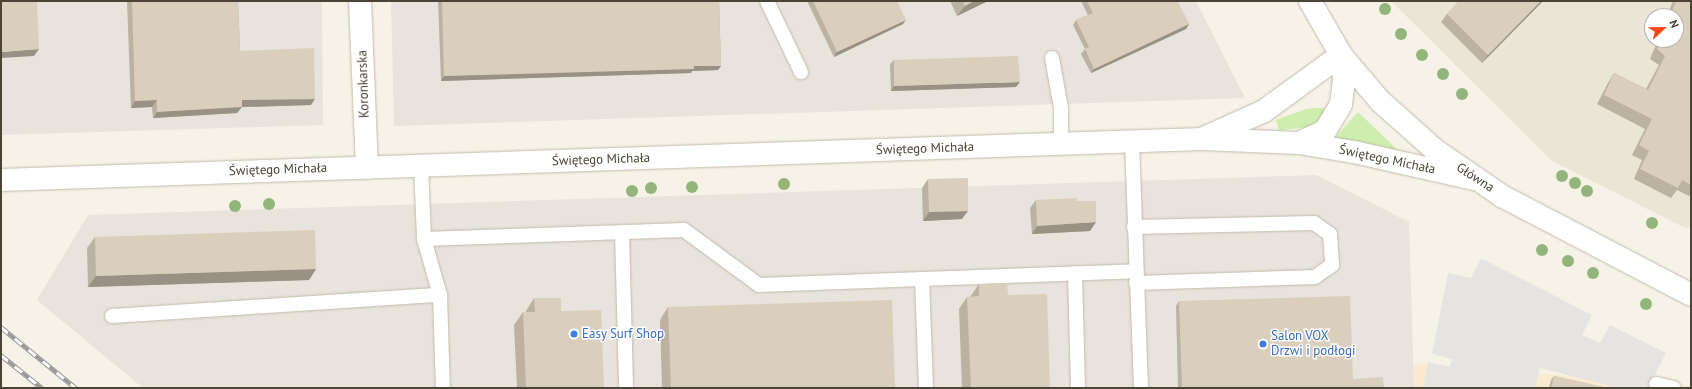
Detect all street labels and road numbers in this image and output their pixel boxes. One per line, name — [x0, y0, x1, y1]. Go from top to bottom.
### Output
street label: Koronkarska — [355, 50, 373, 118]
street label: Świętego Michała — [876, 139, 974, 159]
street label: Świętego Michała — [1337, 142, 1437, 178]
street label: Świętego Michała — [552, 150, 650, 170]
street label: Świętego Michała — [229, 160, 327, 180]
street label: Główna — [1453, 160, 1497, 196]

